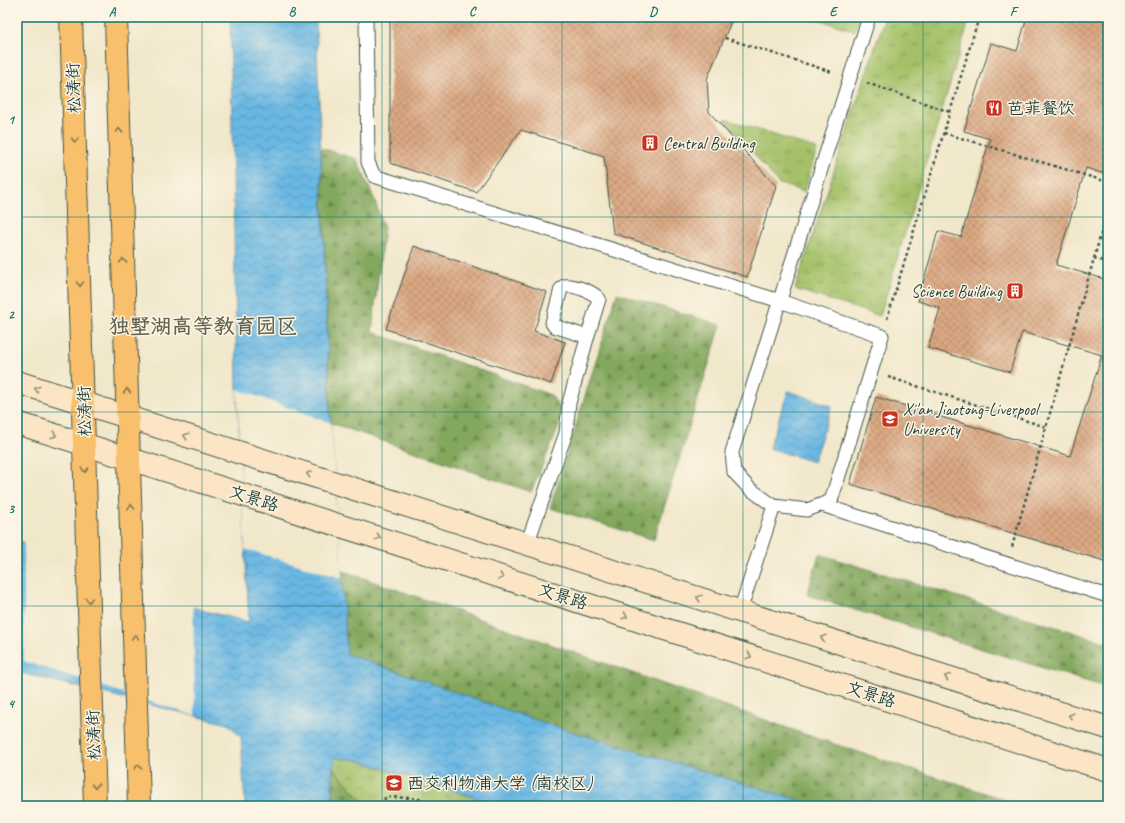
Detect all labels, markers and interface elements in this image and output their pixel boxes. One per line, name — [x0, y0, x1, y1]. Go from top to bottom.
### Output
text: A — [109, 4, 117, 20]
text: B — [289, 4, 297, 20]
text: C — [469, 4, 477, 20]
text: D — [649, 4, 658, 20]
text: E — [830, 4, 839, 20]
text: F — [1010, 4, 1019, 20]
street label: 松涛街 — [62, 62, 85, 114]
restaurant icon: 芭菲餐饮 — [984, 98, 1004, 118]
place label: 芭菲餐饮 — [1007, 98, 1075, 119]
text: 1 — [8, 112, 16, 128]
one-way arrow — [115, 128, 123, 134]
building icon: Central Building — [640, 133, 660, 153]
place label: Central Building — [663, 133, 756, 154]
one-way arrow — [71, 137, 79, 143]
one-way arrow — [119, 258, 127, 264]
one-way arrow — [75, 281, 84, 287]
place label: Science Building — [911, 281, 1003, 302]
building icon: Science Building — [1005, 281, 1025, 301]
text: 2 — [8, 307, 15, 323]
district label: 独墅湖高等教育园区 — [109, 313, 298, 339]
one-way arrow — [34, 385, 41, 394]
street label: 松涛街 — [74, 385, 95, 437]
one-way arrow — [123, 388, 131, 394]
place label: Xi'an Jiaotong-Liverpool University — [903, 399, 1041, 440]
school or university icon: Xi'an Jiaotong-Liverpool University — [880, 409, 900, 429]
one-way arrow — [51, 430, 58, 439]
one-way arrow — [182, 432, 189, 441]
one-way arrow — [81, 467, 90, 473]
one-way arrow — [305, 471, 312, 479]
street label: 文景路 — [226, 481, 281, 516]
text: 3 — [8, 501, 15, 517]
one-way arrow — [127, 504, 135, 510]
one-way arrow — [374, 532, 381, 541]
one-way arrow — [498, 572, 505, 580]
street label: 文景路 — [535, 579, 590, 614]
one-way arrow — [696, 594, 703, 603]
one-way arrow — [85, 597, 93, 603]
one-way arrow — [622, 611, 629, 620]
one-way arrow — [130, 634, 139, 640]
one-way arrow — [820, 634, 827, 643]
one-way arrow — [746, 651, 753, 659]
one-way arrow — [944, 673, 951, 682]
street label: 文景路 — [843, 677, 898, 712]
text: 4 — [8, 696, 16, 712]
street label: 松涛街 — [82, 709, 105, 761]
one-way arrow — [1067, 712, 1074, 721]
one-way arrow — [134, 764, 142, 770]
school or university icon: 西交利物浦大学 (南校区) — [384, 773, 404, 793]
place label: 西交利物浦大学 (南校区) — [407, 773, 594, 794]
one-way arrow — [91, 783, 99, 789]

